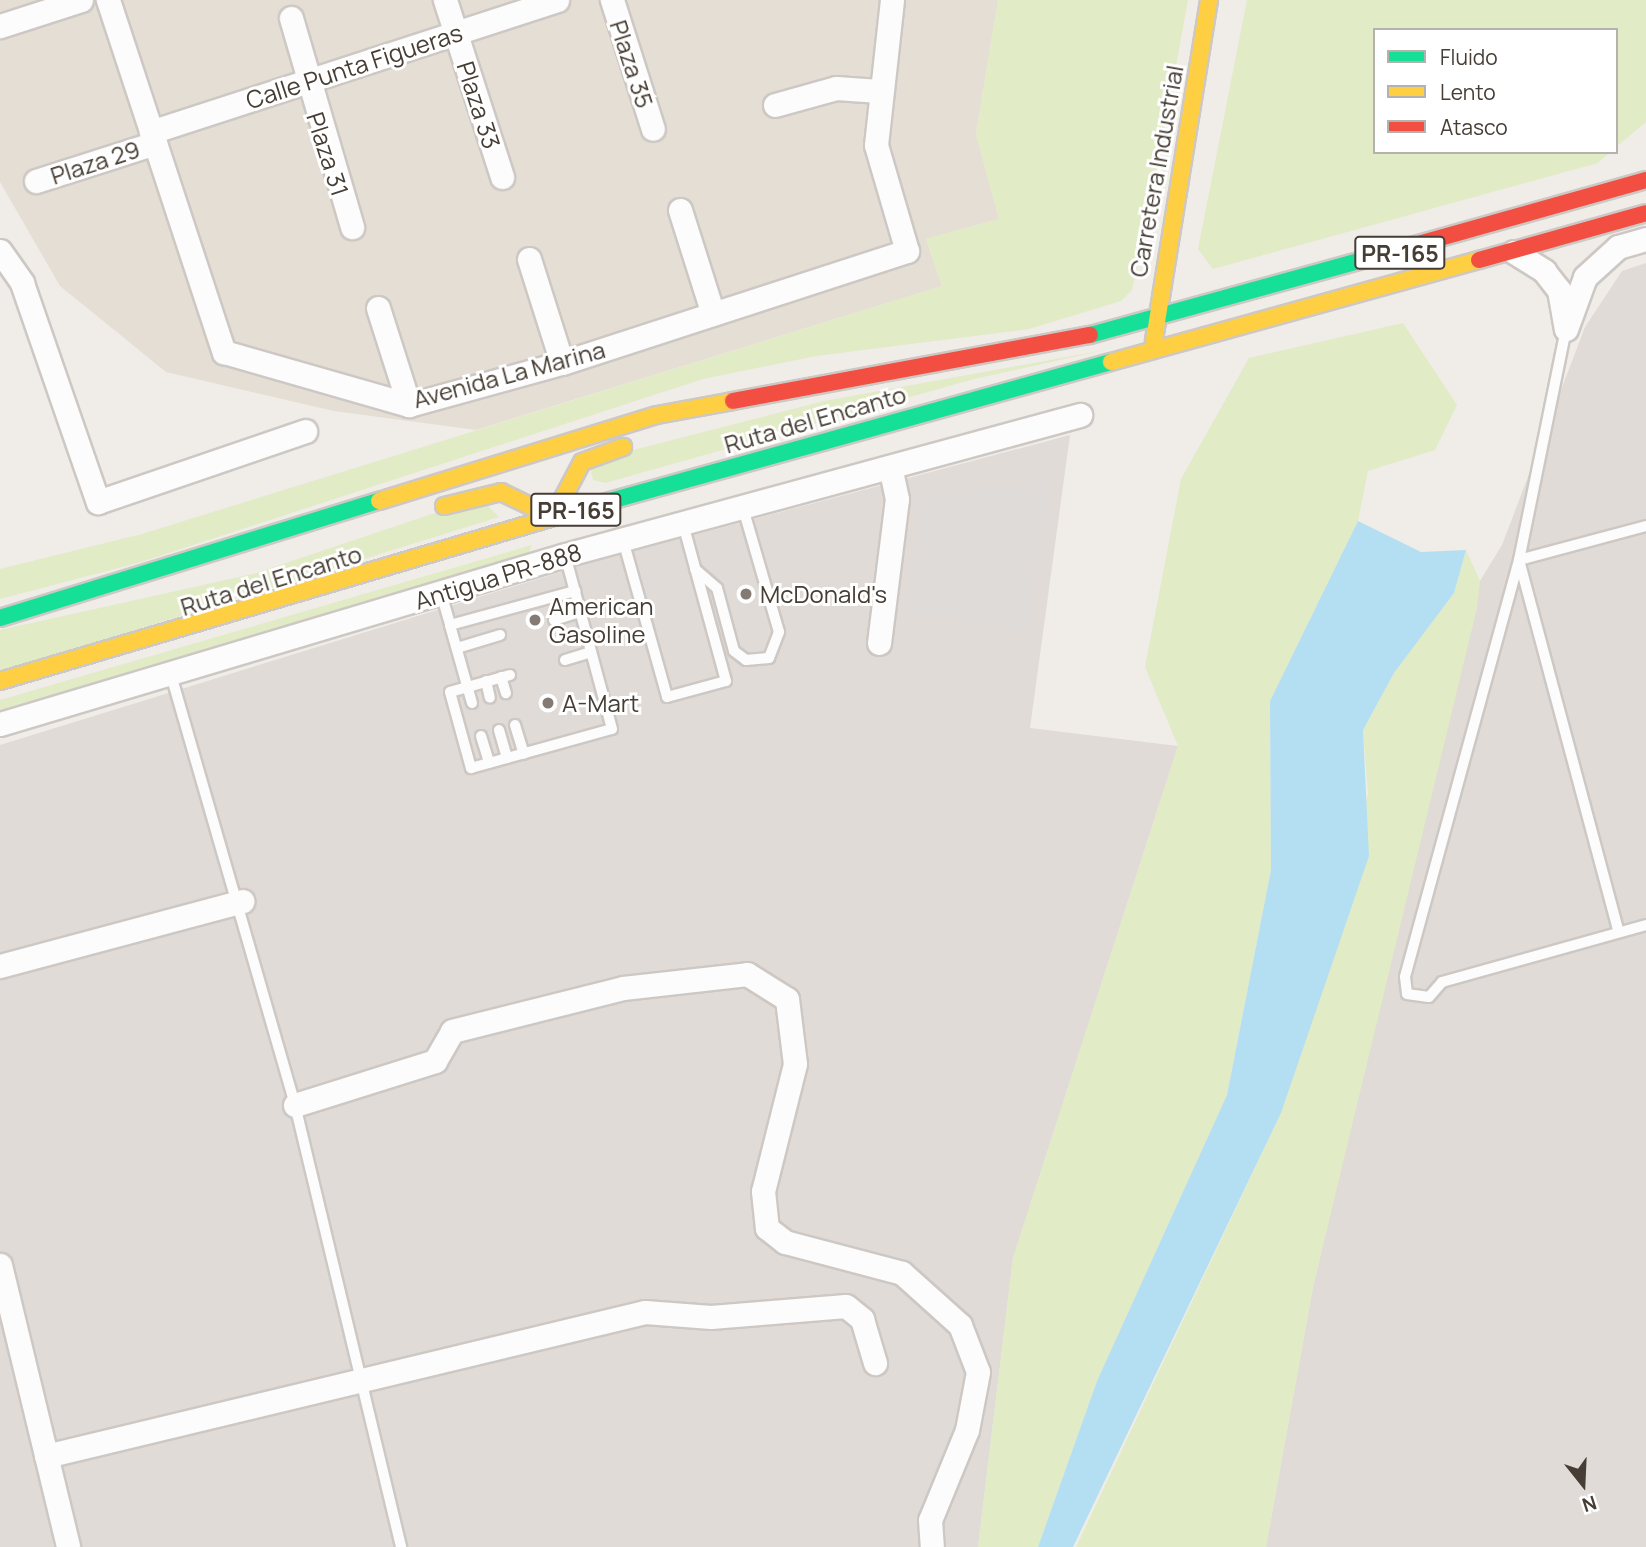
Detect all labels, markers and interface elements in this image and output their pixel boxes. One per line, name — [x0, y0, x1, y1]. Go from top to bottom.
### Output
street label: Plaza 35 — [604, 16, 660, 112]
street label: Calle Punta Figueras — [242, 17, 466, 115]
legend — [1373, 28, 1618, 154]
text: Fluido — [1440, 43, 1498, 71]
street label: Plaza 33 — [451, 58, 507, 152]
street label: Carretera Industrial — [1123, 63, 1189, 279]
text: Lento — [1440, 78, 1496, 106]
street label: Plaza 31 — [301, 109, 355, 199]
text: Atasco — [1440, 113, 1508, 141]
street label: Plaza 29 — [47, 134, 143, 190]
road number: PR-165 — [1353, 234, 1447, 272]
street label: Avenida La Marina — [410, 335, 608, 413]
street label: Ruta del Encanto — [721, 379, 909, 459]
road number: PR-165 — [529, 490, 623, 530]
street label: Antigua PR-888 — [411, 537, 585, 615]
street label: Ruta del Encanto — [177, 539, 365, 621]
place label: McDonald's — [760, 580, 887, 608]
marker: McDonald's — [738, 586, 754, 602]
place label: American Gasoline — [549, 592, 654, 648]
marker: American Gasoline — [527, 612, 543, 628]
place label: A-Mart — [562, 689, 639, 717]
marker: A-Mart — [540, 695, 556, 711]
north arrow — [1548, 1449, 1618, 1519]
text: N — [1579, 1489, 1600, 1518]

